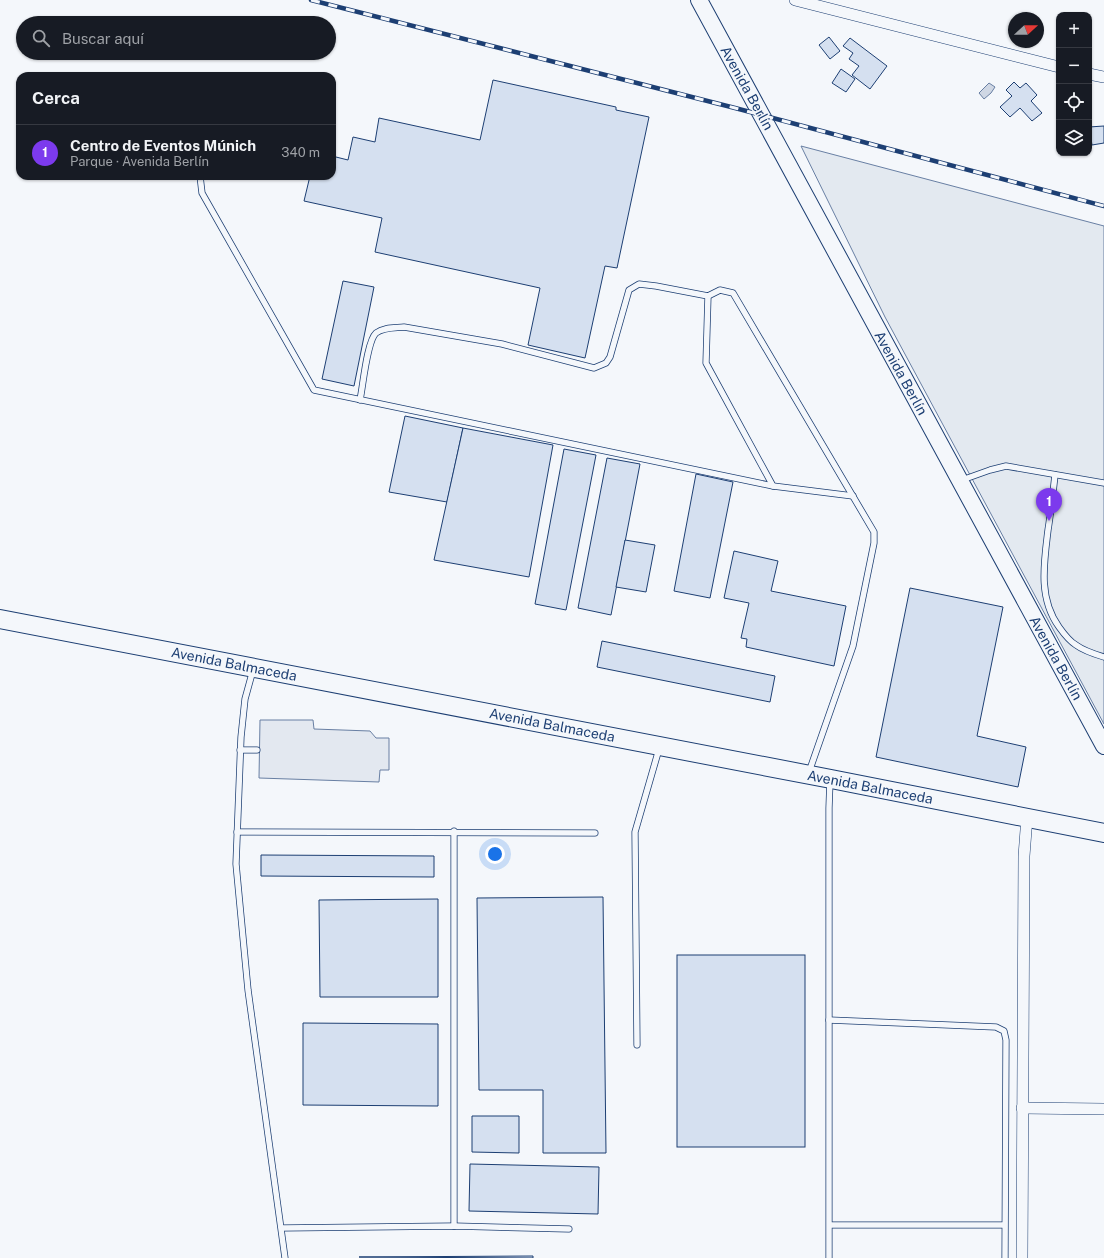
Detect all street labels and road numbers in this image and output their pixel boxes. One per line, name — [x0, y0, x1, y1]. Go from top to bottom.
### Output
street label: Avenida Berlín — [717, 43, 777, 133]
street label: Avenida Berlín — [871, 328, 931, 418]
street label: Avenida Berlín — [1026, 613, 1086, 703]
street label: Avenida Balmaceda — [170, 644, 298, 684]
street label: Avenida Balmaceda — [488, 705, 616, 745]
street label: Avenida Balmaceda — [806, 767, 934, 807]

